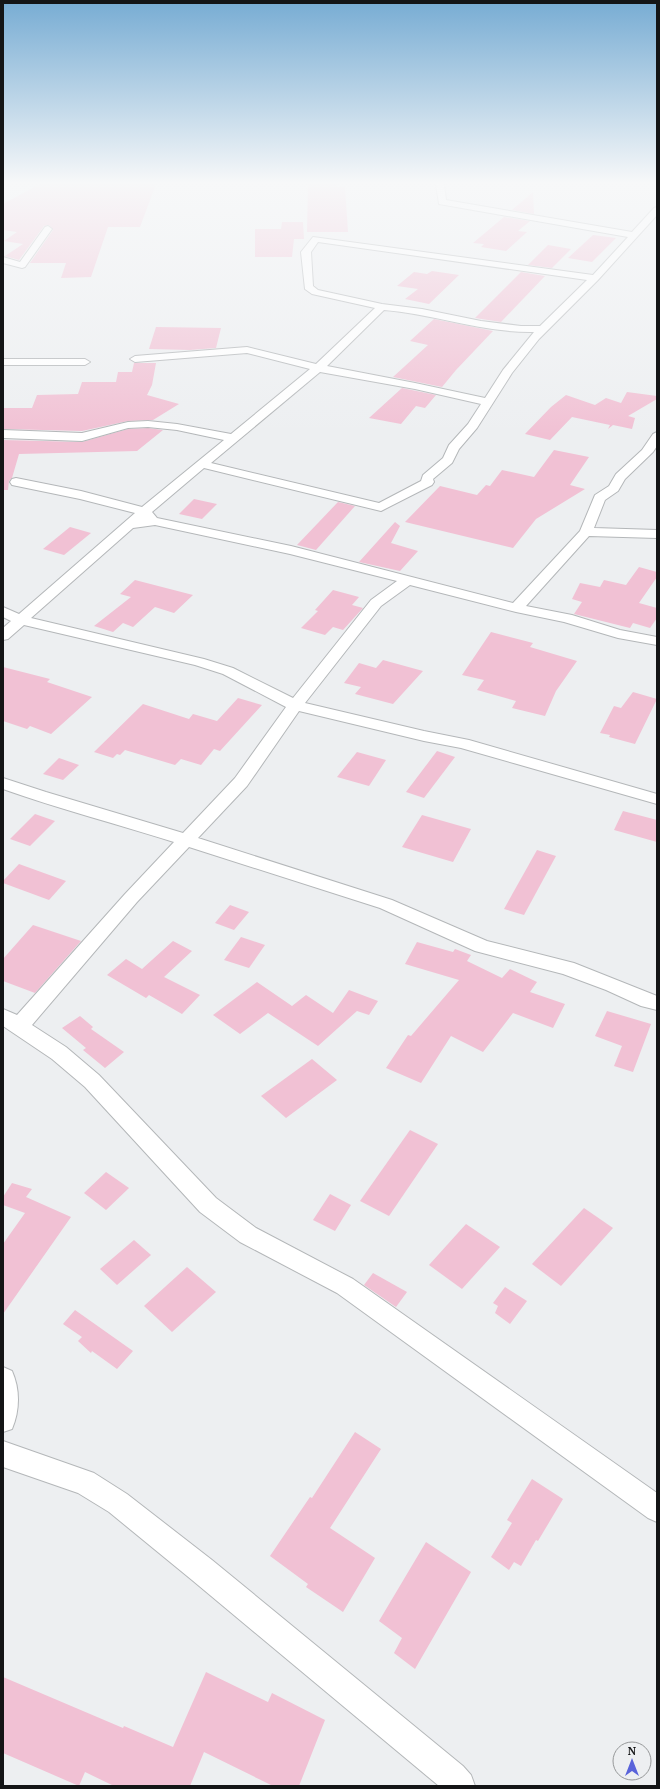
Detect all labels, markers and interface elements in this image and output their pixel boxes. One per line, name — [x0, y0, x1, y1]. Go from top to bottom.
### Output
north arrow — [612, 1741, 652, 1781]
text: N — [628, 1744, 637, 1758]

